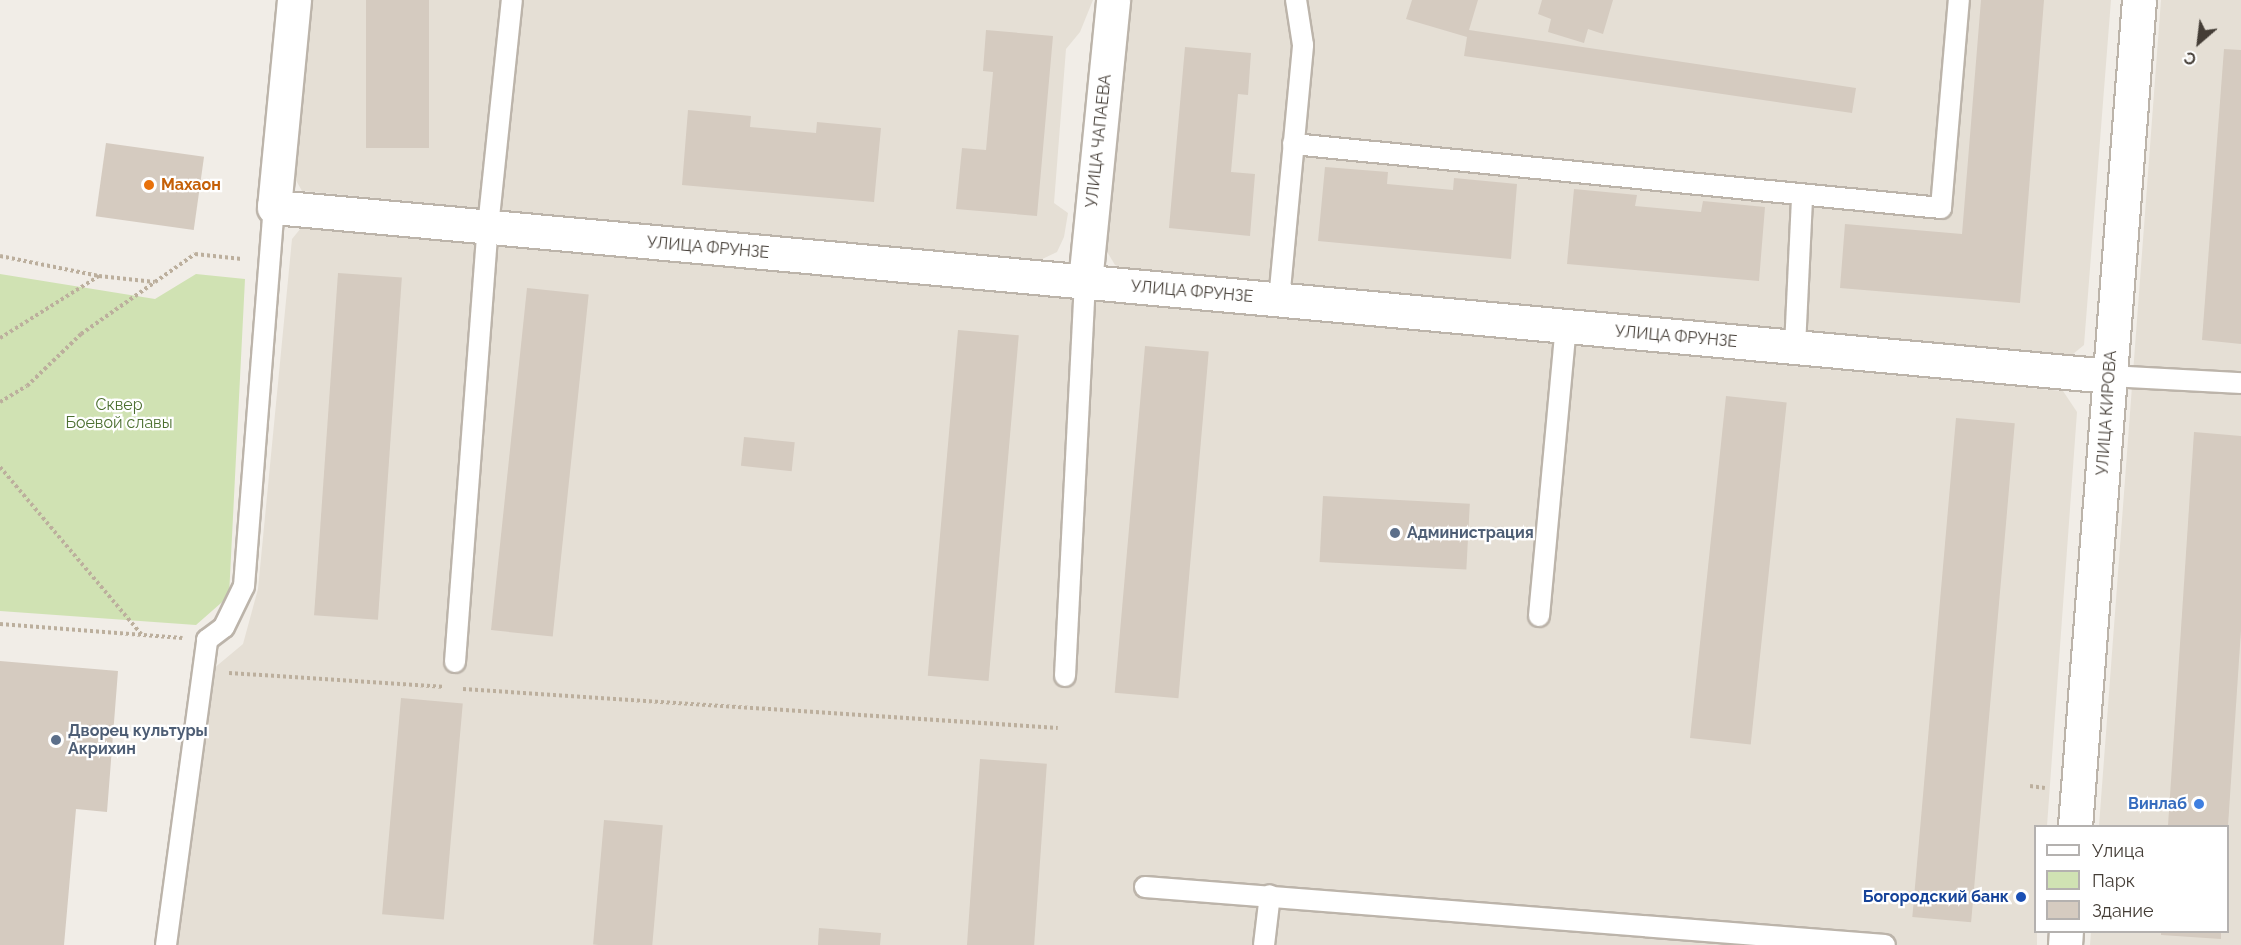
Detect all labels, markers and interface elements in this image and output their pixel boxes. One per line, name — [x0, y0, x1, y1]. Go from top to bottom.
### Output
north arrow — [2169, 12, 2229, 72]
text: С — [2181, 47, 2200, 69]
street label: УЛИЦА ЧАПАЕВА — [1082, 73, 1116, 209]
place label: Махаон — [161, 175, 221, 195]
marker: Махаон — [142, 178, 156, 192]
street label: УЛИЦА ФРУНЗЕ — [646, 233, 770, 263]
street label: УЛИЦА ФРУНЗЕ — [1130, 277, 1254, 307]
street label: УЛИЦА ФРУНЗЕ — [1614, 322, 1738, 352]
street label: УЛИЦА КИРОВА — [2093, 350, 2121, 476]
park label: Сквер Боевой славы — [65, 395, 173, 433]
place label: Администрация — [1407, 523, 1534, 543]
marker: Администрация — [1388, 526, 1402, 540]
place label: Дворец культуры Акрихин — [68, 721, 208, 759]
marker: Дворец культуры Акрихин — [49, 733, 63, 747]
place label: Винлаб — [2128, 794, 2187, 814]
marker: Винлаб — [2192, 797, 2206, 811]
legend — [2034, 825, 2229, 933]
text: Улица — [2092, 840, 2144, 861]
text: Парк — [2092, 870, 2135, 891]
place label: Богородский банк — [1863, 887, 2009, 907]
marker: Богородский банк — [2014, 890, 2028, 904]
text: Здание — [2092, 900, 2154, 921]

